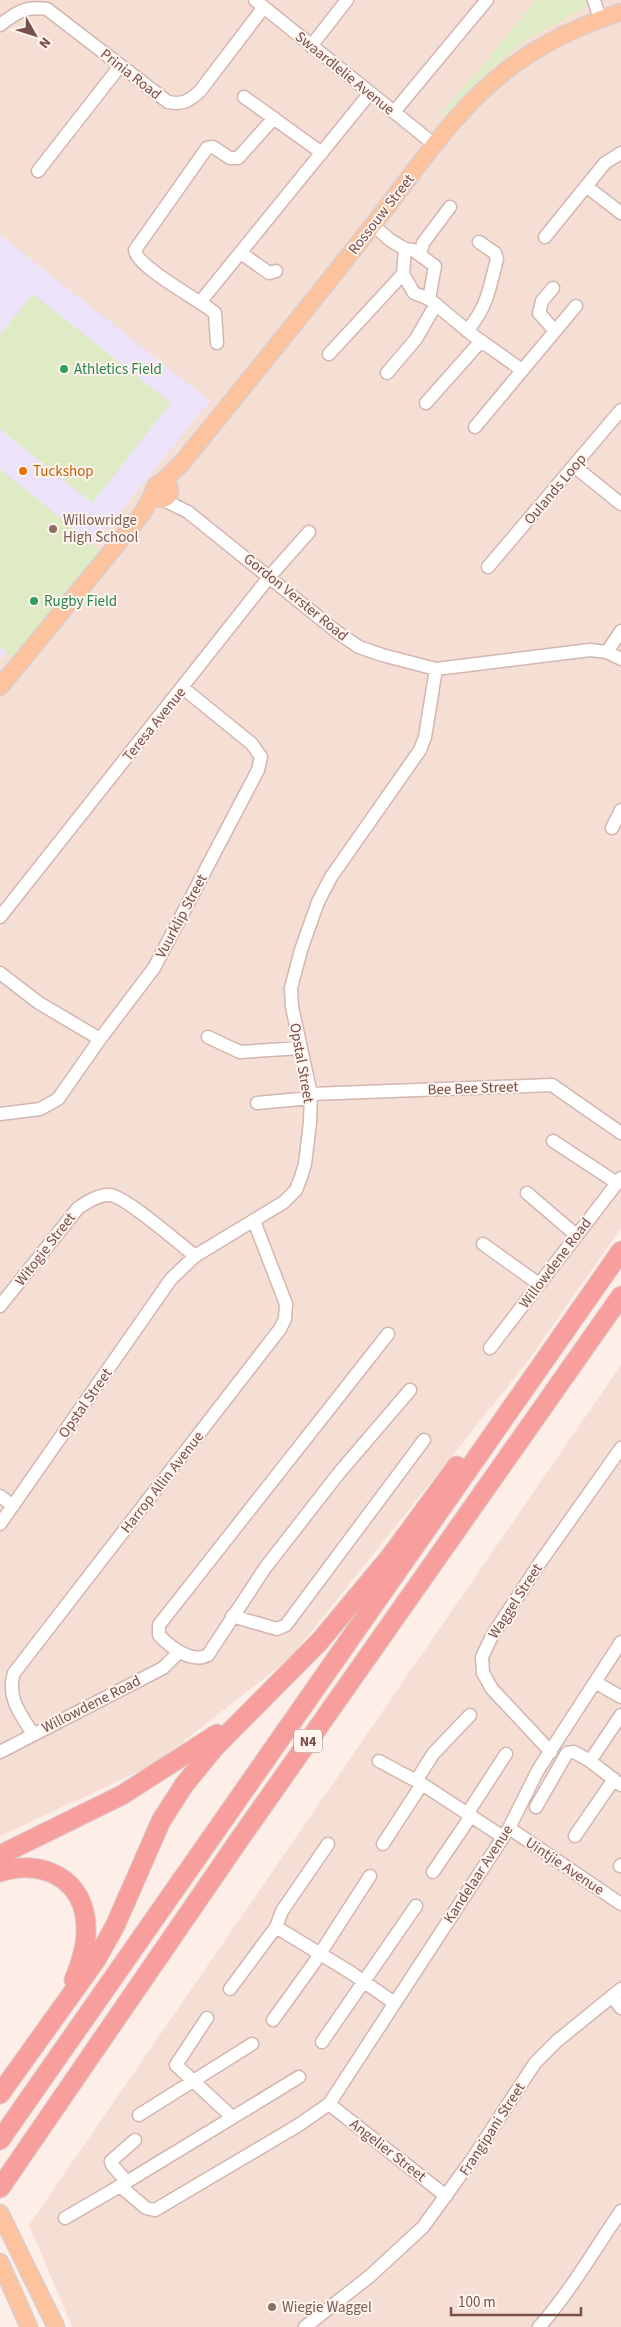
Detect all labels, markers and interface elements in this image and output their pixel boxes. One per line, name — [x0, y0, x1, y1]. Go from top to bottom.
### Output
north arrow — [10, 10, 60, 60]
street label: Swaardlelie Avenue — [290, 27, 399, 120]
text: N — [34, 33, 55, 52]
street label: Prinia Road — [96, 44, 166, 105]
street label: Rossouw Street — [343, 170, 419, 259]
place label: Athletics Field — [74, 359, 162, 380]
marker: Athletics Field — [58, 363, 70, 375]
street label: Oulands Loop — [519, 449, 591, 529]
place label: Tuckshop — [33, 461, 94, 482]
marker: Tuckshop — [17, 465, 29, 477]
place label: Willowridge High School — [63, 510, 138, 548]
marker: Willowridge High School — [47, 523, 59, 535]
street label: Gordon Verster Road — [239, 549, 352, 646]
place label: Rugby Field — [44, 591, 117, 612]
marker: Rugby Field — [28, 595, 40, 607]
street label: Teresa Avenue — [118, 683, 191, 766]
street label: Vuurklip Street — [150, 870, 212, 962]
street label: Opstal Street — [284, 1021, 319, 1105]
street label: Bee Bee Street — [427, 1076, 519, 1101]
street label: Witogie Street — [10, 1208, 81, 1290]
street label: Willowdene Road — [514, 1214, 596, 1313]
street label: Opstal Street — [54, 1364, 117, 1442]
street label: Harrop Allin Avenue — [116, 1427, 209, 1538]
street label: Waggel Street — [483, 1560, 548, 1643]
street label: Willowdene Road — [38, 1670, 144, 1738]
road number: N4 — [294, 1730, 322, 1752]
street label: Kandelaar Avenue — [439, 1821, 518, 1928]
street label: Uintjie Avenue — [521, 1832, 608, 1900]
street label: Frangipani Street — [454, 2079, 530, 2180]
street label: Angelier Street — [345, 2114, 430, 2187]
scale bar — [451, 2284, 581, 2316]
text: 100 m — [458, 2292, 496, 2313]
place label: Wiegie Waggel — [282, 2297, 372, 2318]
marker: Wiegie Waggel — [266, 2301, 278, 2313]

